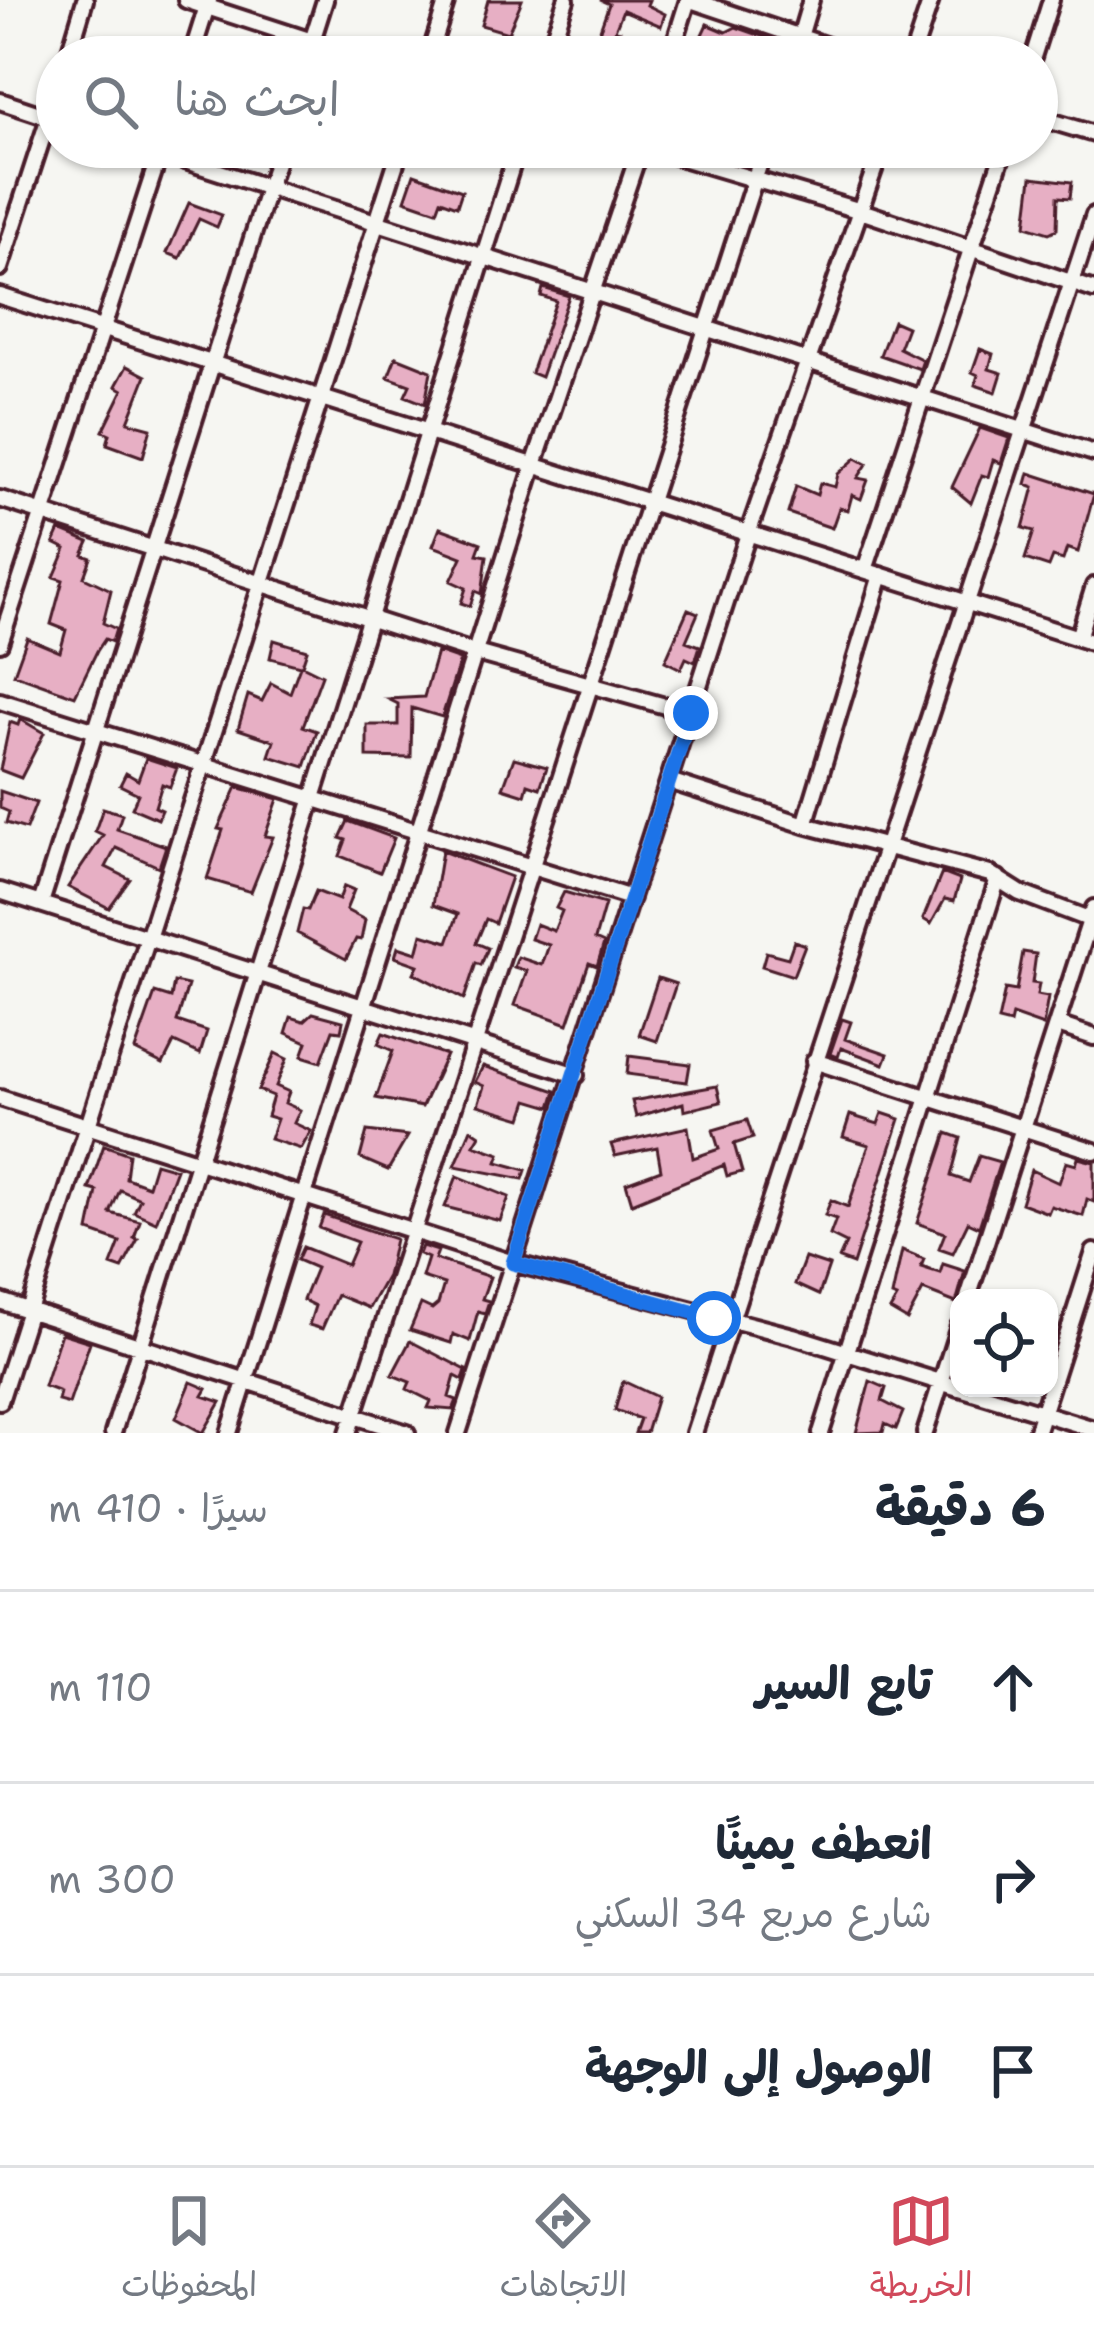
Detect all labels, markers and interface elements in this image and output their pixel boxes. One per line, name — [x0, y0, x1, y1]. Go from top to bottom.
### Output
search box — [36, 36, 1058, 168]
icon: search — [78, 69, 144, 135]
text: ابحث هنا — [174, 69, 340, 129]
route end — [664, 686, 718, 740]
map controls — [950, 1289, 1058, 1397]
button: locate — [950, 1289, 1058, 1397]
route start — [687, 1291, 741, 1345]
text: 6 دقيقة — [875, 1473, 1046, 1541]
text: سيرًا · 410 m — [48, 1482, 268, 1534]
text: تابع السير — [756, 1653, 932, 1713]
icon: ahead — [980, 1654, 1046, 1720]
text: 110 m — [48, 1661, 152, 1713]
text: انعطف يمينًا — [716, 1813, 932, 1873]
icon: right — [980, 1846, 1046, 1912]
text: 300 m — [48, 1853, 176, 1905]
text: شارع مربع 34 السكني — [575, 1887, 932, 1939]
text: الوصول إلى الوجهة — [585, 2037, 932, 2097]
icon: arrive — [980, 2038, 1046, 2104]
tab: المحفوظات — [121, 2188, 257, 2314]
tab: الاتجاهات — [500, 2188, 627, 2314]
tab: الخريطة — [870, 2188, 973, 2314]

